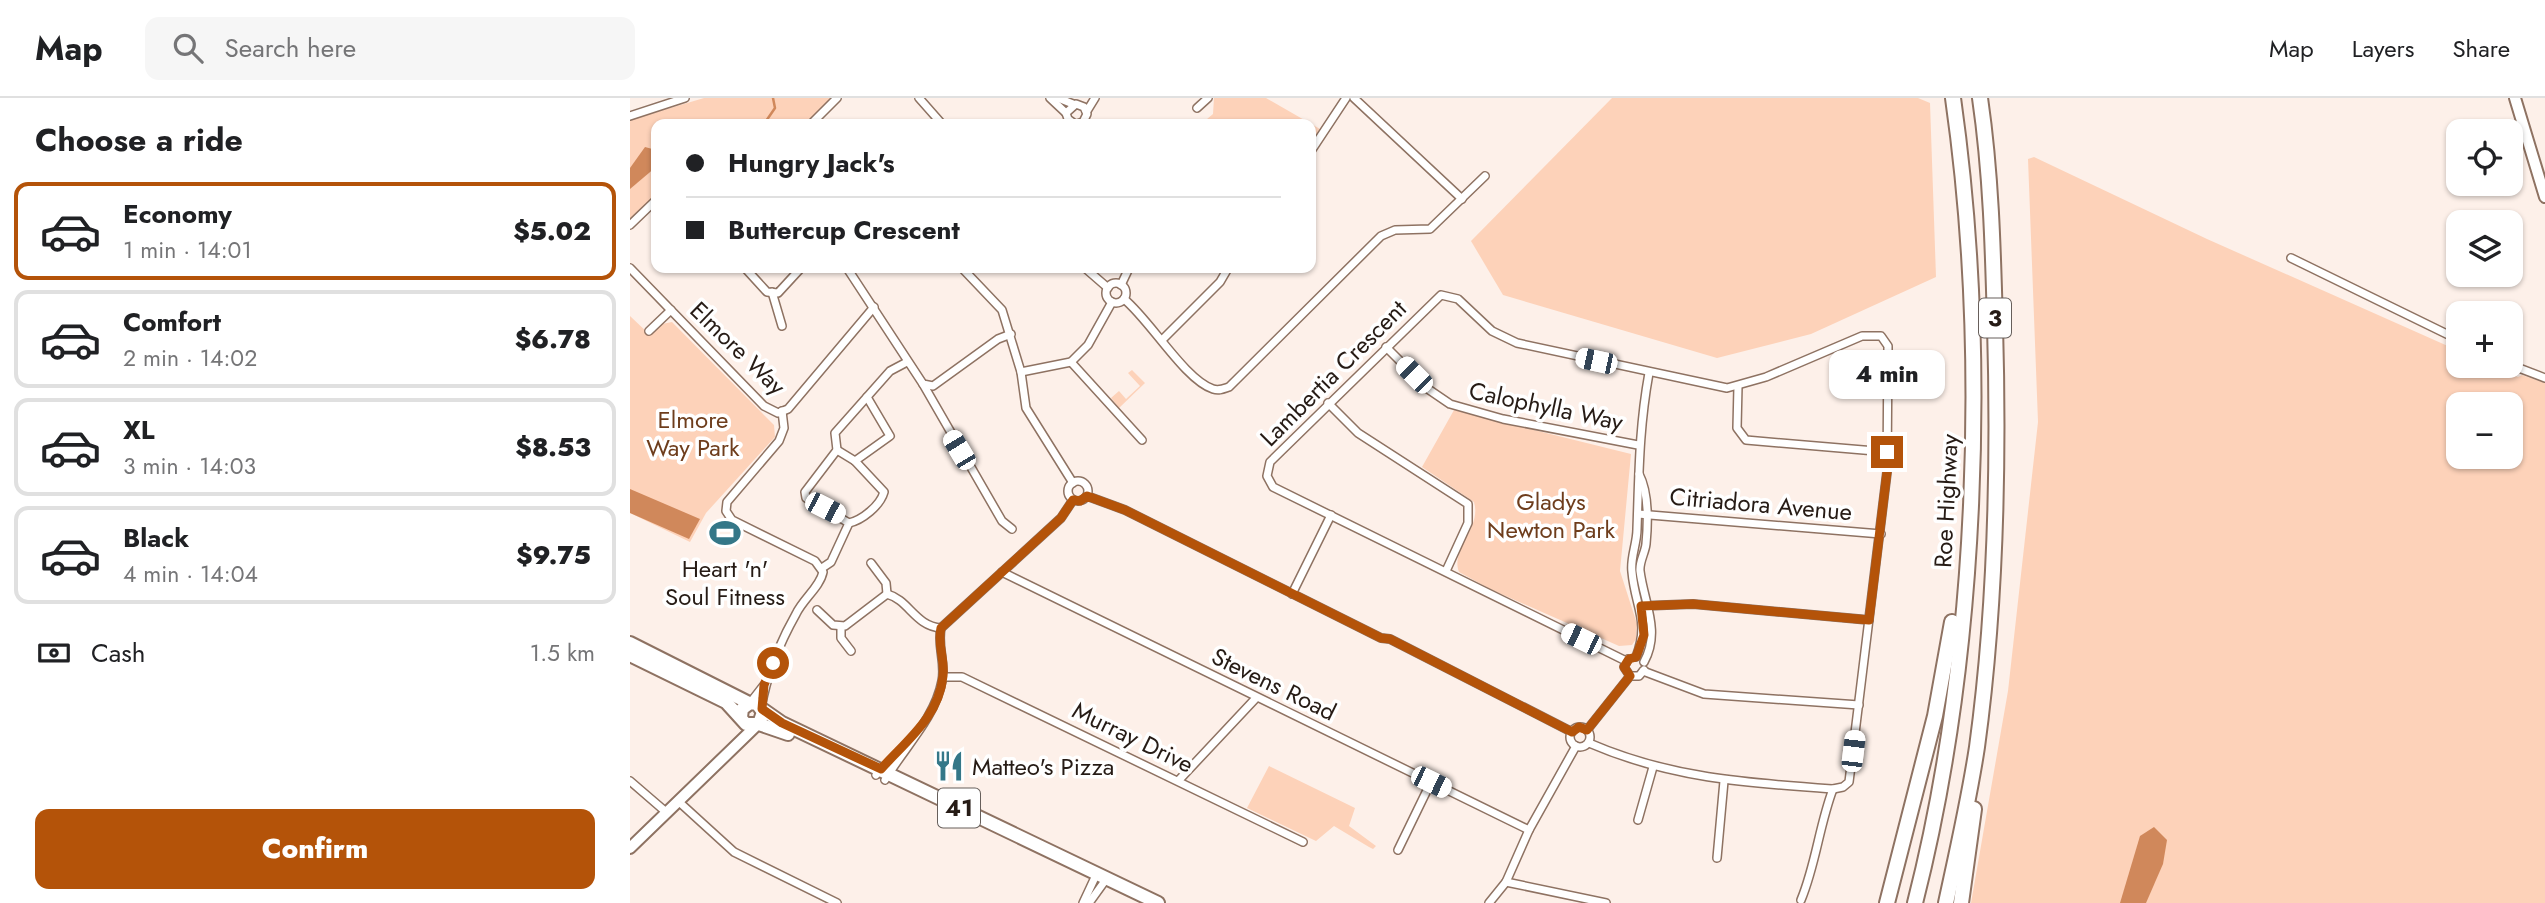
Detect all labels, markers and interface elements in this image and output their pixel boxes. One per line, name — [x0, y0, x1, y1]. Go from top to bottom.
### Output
search box — [145, 17, 635, 80]
text: Map — [35, 25, 103, 72]
icon: search — [169, 29, 207, 67]
text: Search here — [225, 29, 356, 67]
text: Map — [2269, 31, 2314, 66]
text: Layers — [2352, 31, 2414, 66]
text: Share — [2452, 31, 2510, 66]
text: Choose a ride — [35, 117, 243, 163]
map controls — [2446, 119, 2523, 469]
button: locate — [2446, 119, 2523, 196]
text: Hungry Jack's — [728, 144, 895, 182]
text: Economy — [123, 195, 232, 233]
icon: car — [39, 200, 102, 263]
button: layers — [2446, 210, 2523, 287]
text: Buttercup Crescent — [728, 211, 960, 249]
text: $5.02 — [513, 212, 591, 250]
text: 1 min · 14:01 — [123, 233, 252, 267]
street label: Lambertia Crescent — [1252, 292, 1414, 454]
street label: Elmore Way — [682, 293, 794, 403]
road number: 3 — [1979, 298, 2011, 338]
button: + — [2446, 301, 2523, 378]
text: Comfort — [123, 303, 221, 341]
icon: car — [39, 308, 102, 371]
text: $6.78 — [515, 320, 591, 358]
text: 2 min · 14:02 — [123, 341, 257, 375]
car — [1574, 346, 1619, 376]
callout: 4 min — [1829, 350, 1945, 400]
car — [1392, 353, 1437, 397]
text: 4 min — [1856, 357, 1918, 391]
street label: Calophylla Way — [1466, 373, 1627, 439]
button: − — [2446, 392, 2523, 469]
park label: Elmore Way Park — [646, 402, 740, 465]
text: XL — [123, 411, 155, 449]
icon: car — [39, 416, 102, 479]
car — [940, 427, 979, 473]
text: $8.53 — [515, 428, 591, 466]
street label: Roe Highway — [1925, 433, 1967, 569]
route end — [1871, 436, 1903, 468]
text: 3 min · 14:03 — [123, 449, 256, 483]
street label: Citriadora Avenue — [1668, 479, 1854, 529]
park label: Gladys Newton Park — [1487, 484, 1616, 547]
car — [802, 489, 849, 527]
sports icon: Heart 'n' Soul Fitness — [708, 516, 742, 550]
text: Black — [123, 519, 189, 557]
icon: car — [39, 524, 102, 587]
text: $9.75 — [516, 536, 591, 574]
place label: Heart 'n' Soul Fitness — [665, 551, 785, 614]
text: 4 min · 14:04 — [123, 557, 258, 591]
car — [1558, 620, 1605, 658]
icon: cash — [35, 634, 73, 672]
text: Cash — [91, 634, 145, 672]
text: 1.5 km — [530, 636, 595, 670]
street label: Stevens Road — [1206, 639, 1342, 729]
route start — [757, 647, 789, 679]
street label: Murray Drive — [1066, 693, 1200, 781]
car — [1841, 729, 1866, 773]
restaurant icon: Matteo's Pizza — [932, 749, 966, 783]
place label: Matteo's Pizza — [972, 749, 1114, 784]
car — [1408, 763, 1455, 801]
road number: 41 — [938, 788, 980, 828]
button: Confirm — [35, 809, 595, 889]

